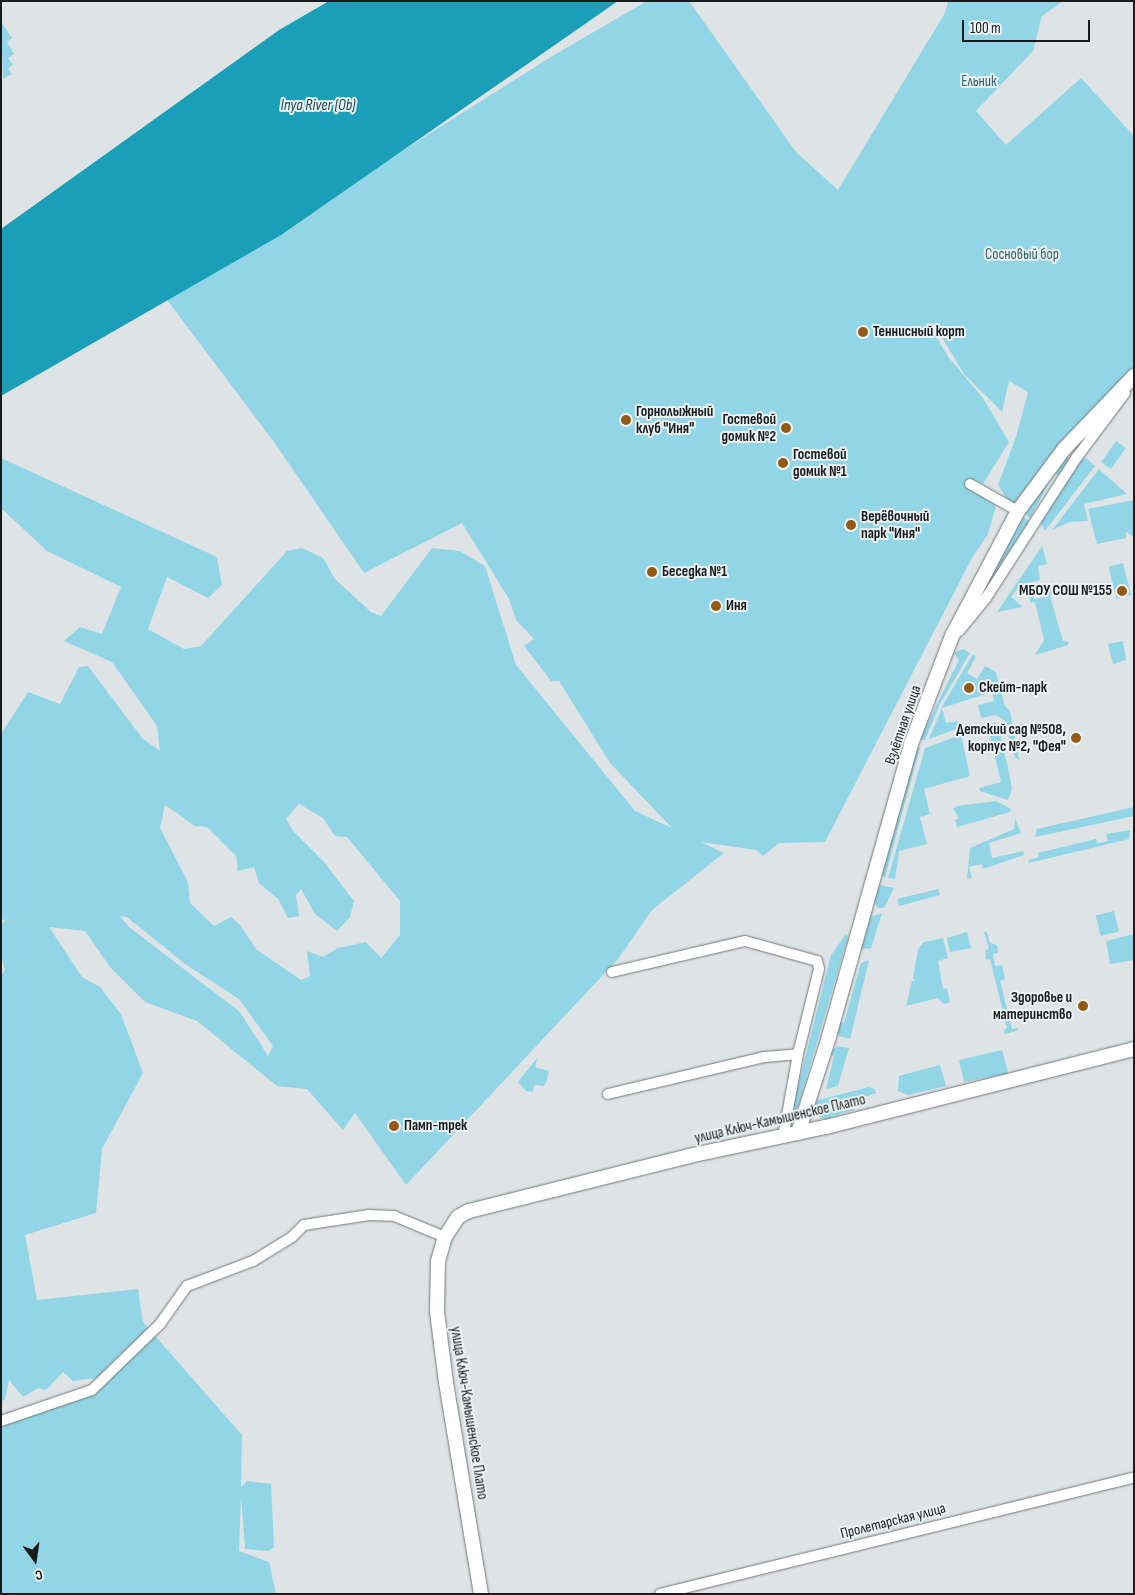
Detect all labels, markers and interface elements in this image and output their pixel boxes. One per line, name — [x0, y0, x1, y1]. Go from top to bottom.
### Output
scale bar — [965, 10, 1092, 42]
text: 100 m — [970, 19, 1001, 38]
park label: Ельник — [961, 73, 997, 91]
water label: Inya River (Ob) — [280, 96, 356, 116]
park label: Сосновый бор — [985, 246, 1059, 264]
place label: Теннисный корт — [873, 323, 965, 341]
marker: Теннисный корт — [857, 326, 869, 338]
place label: Горнолыжный клуб "Иня" — [636, 402, 713, 437]
place label: Гостевой домик №2 — [722, 410, 776, 445]
marker: Горнолыжный клуб "Иня" — [620, 414, 632, 426]
marker: Гостевой домик №2 — [780, 422, 792, 434]
place label: Гостевой домик №1 — [793, 445, 847, 480]
marker: Гостевой домик №1 — [777, 457, 789, 469]
place label: Верёвочный парк "Иня" — [861, 507, 929, 542]
marker: Верёвочный парк "Иня" — [845, 519, 857, 531]
place label: Беседка №1 — [662, 563, 727, 581]
marker: Беседка №1 — [646, 566, 658, 578]
place label: МБОУ СОШ №155 — [1019, 582, 1112, 600]
marker: МБОУ СОШ №155 — [1116, 585, 1128, 597]
place label: Иня — [726, 597, 747, 615]
marker: Иня — [710, 600, 722, 612]
place label: Скейт-парк — [979, 679, 1047, 697]
marker: Скейт-парк — [963, 682, 975, 694]
street label: Взлётная улица — [881, 683, 925, 767]
place label: Детский сад №508, корпус №2, "Фея" — [956, 720, 1066, 755]
marker: Детский сад №508, корпус №2, "Фея" — [1070, 732, 1082, 744]
place label: Здоровье и материнство — [993, 988, 1072, 1023]
marker: Здоровье и материнство — [1076, 999, 1090, 1013]
street label: улица Ключ-Камышенское Плато — [693, 1091, 867, 1147]
place label: Памп-трек — [404, 1117, 467, 1135]
marker: Памп-трек — [388, 1120, 400, 1132]
street label: улица Ключ-Камышенское Плато — [446, 1325, 492, 1501]
street label: Пролетарская улица — [838, 1499, 948, 1543]
north arrow — [10, 1535, 60, 1585]
text: С — [33, 1566, 44, 1584]

